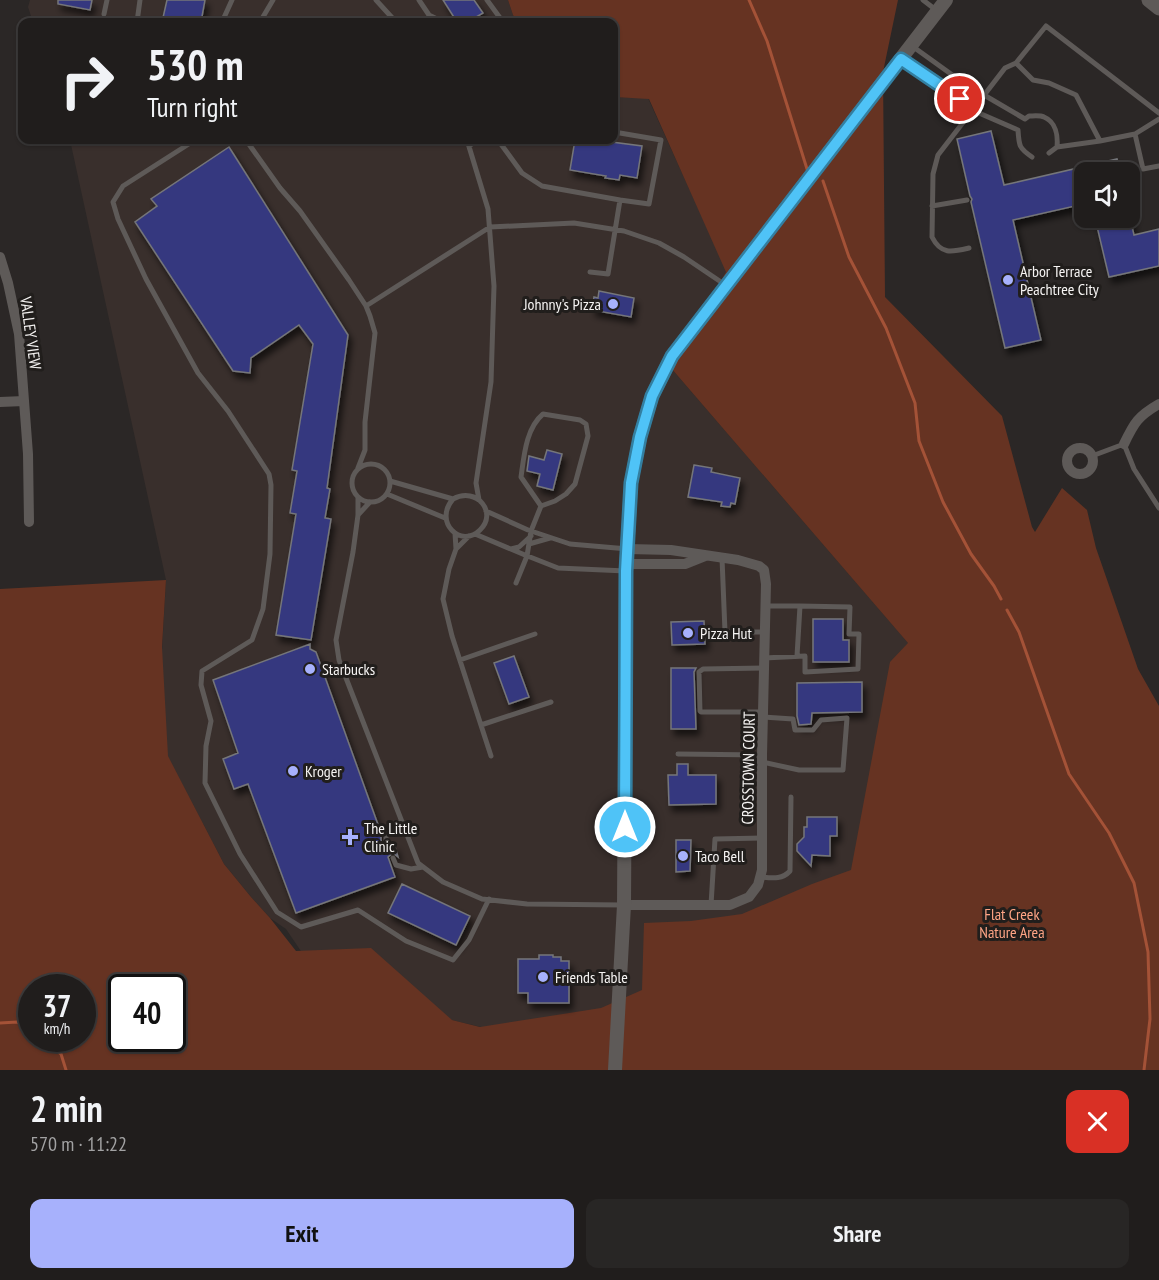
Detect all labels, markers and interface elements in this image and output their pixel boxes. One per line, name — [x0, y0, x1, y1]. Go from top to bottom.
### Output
text: 530 m — [147, 37, 244, 92]
icon: right — [48, 42, 126, 120]
pin — [934, 73, 985, 124]
icon: arrive — [943, 82, 976, 115]
text: Turn right — [147, 90, 238, 124]
map controls — [1074, 162, 1140, 228]
button: sound — [1074, 162, 1140, 228]
place label: Arbor Terrace Peachtree City — [1020, 261, 1099, 299]
marker: Arbor Terrace Peachtree City — [1001, 273, 1015, 287]
street label: VALLEY VIEW — [16, 294, 46, 371]
place label: Johnny's Pizza — [523, 294, 601, 314]
marker: Johnny's Pizza — [606, 297, 620, 311]
place label: Pizza Hut — [700, 623, 753, 643]
marker: Pizza Hut — [681, 626, 695, 640]
place label: Starbucks — [322, 659, 375, 679]
marker: Starbucks — [303, 662, 317, 676]
street label: CROSSTOWN COURT — [737, 711, 759, 825]
place label: Kroger — [305, 761, 342, 781]
marker: Kroger — [286, 764, 300, 778]
position arrow — [593, 795, 657, 859]
place label: The Little Clinic — [364, 818, 417, 856]
marker: The Little Clinic — [341, 828, 359, 846]
place label: Taco Bell — [695, 846, 745, 866]
marker: Taco Bell — [676, 849, 690, 863]
park label: Flat Creek Nature Area — [979, 904, 1045, 942]
place label: Friends Table — [555, 967, 628, 987]
marker: Friends Table — [536, 970, 550, 984]
speed limit sign: 40 — [108, 974, 186, 1052]
text: 37 — [43, 986, 71, 1025]
text: km/h — [44, 1019, 70, 1038]
text: 2 min — [30, 1085, 103, 1132]
button: close — [1066, 1090, 1129, 1153]
text: 570 m · 11:22 — [30, 1131, 127, 1157]
button: Exit — [30, 1199, 574, 1268]
button: Share — [586, 1199, 1129, 1268]

